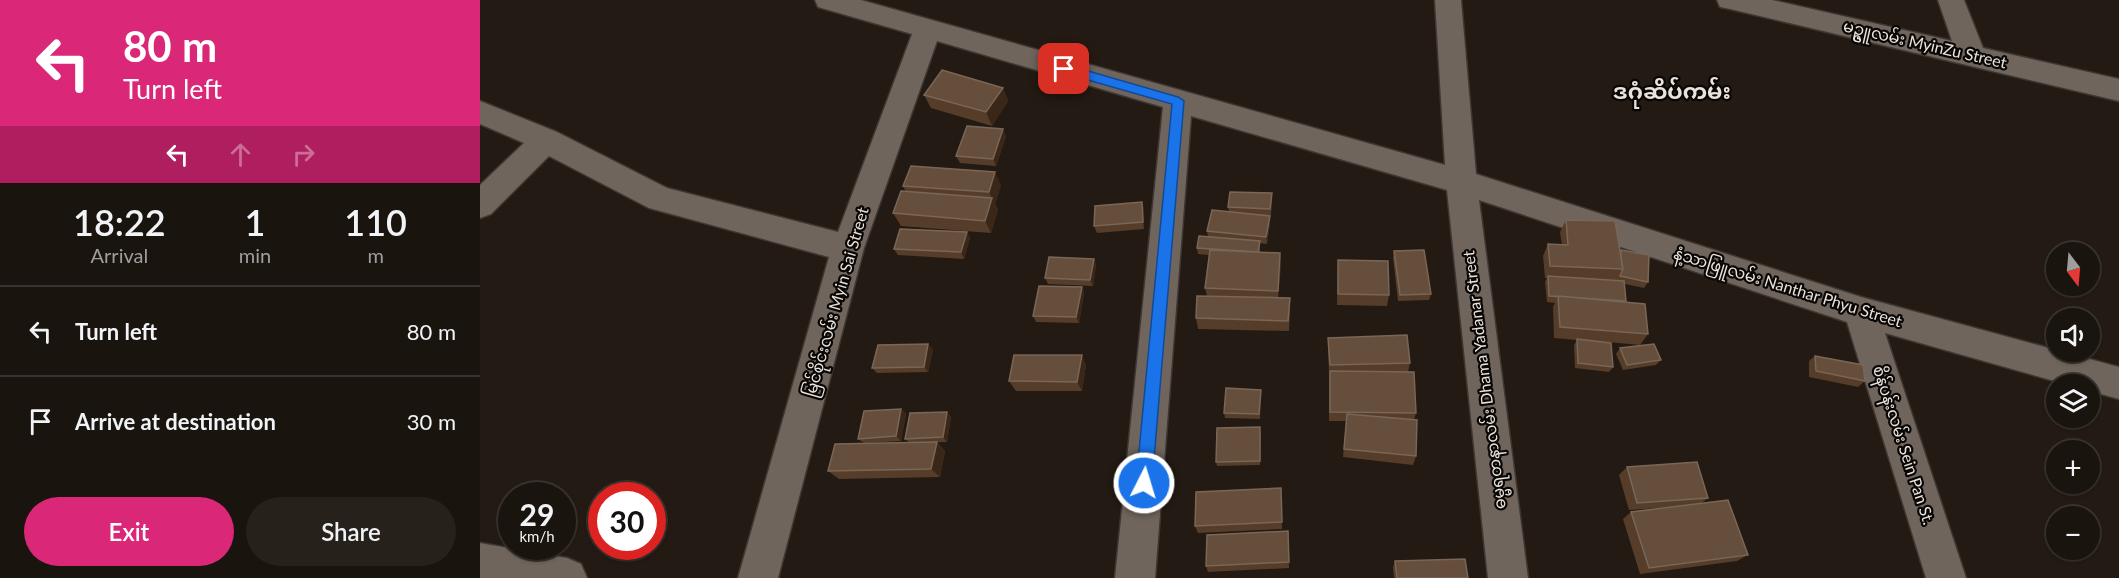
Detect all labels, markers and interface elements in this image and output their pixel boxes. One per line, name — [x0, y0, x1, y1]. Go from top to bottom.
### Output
street label: မဥ္ဇူလမ်း MyinZu Street — [1840, 14, 2009, 77]
text: 80 m — [123, 21, 217, 71]
icon: left — [24, 24, 102, 102]
pin — [1038, 43, 1089, 94]
icon: arrive — [1047, 52, 1080, 85]
text: Turn left — [123, 72, 222, 105]
district label: ဒဂုံဆိပ်ကမ်း — [1613, 76, 1731, 109]
icon: left — [161, 138, 194, 171]
icon: ahead — [224, 138, 257, 171]
icon: right — [287, 138, 320, 171]
text: 18:22 — [73, 200, 166, 244]
text: 1 — [245, 200, 265, 244]
text: 110 — [344, 200, 407, 244]
street label: မြင်စိုင်းလမ်း Myin Sai Street — [798, 204, 878, 401]
street label: နံ့သာဖြူလမ်း Nanthar Phyu Street — [1670, 242, 1905, 335]
north arrow — [2046, 242, 2100, 296]
map controls — [2046, 242, 2100, 560]
text: Arrival — [91, 243, 148, 267]
text: min — [239, 243, 271, 267]
text: m — [367, 243, 384, 267]
street label: ဓမ္မရတနာလမ်း Dhama Yadanar Street — [1457, 249, 1514, 511]
button: sound — [2046, 308, 2100, 362]
icon: left — [24, 315, 57, 348]
text: Turn left — [75, 318, 157, 345]
text: 80 m — [407, 318, 456, 345]
street label: စိန်ပန်းလမ်း Sein Pan St. — [1865, 363, 1940, 528]
button: layers — [2046, 374, 2100, 428]
icon: arrive — [24, 405, 57, 438]
text: Arrive at destination — [75, 408, 276, 435]
text: 30 m — [407, 408, 456, 435]
button: + — [2046, 440, 2100, 494]
position arrow — [1112, 451, 1176, 515]
speed limit sign: 30 — [588, 482, 666, 560]
text: 29 — [520, 496, 554, 532]
button: Exit — [24, 497, 234, 566]
button: Share — [246, 497, 456, 566]
button: − — [2046, 506, 2100, 560]
text: km/h — [519, 527, 555, 545]

